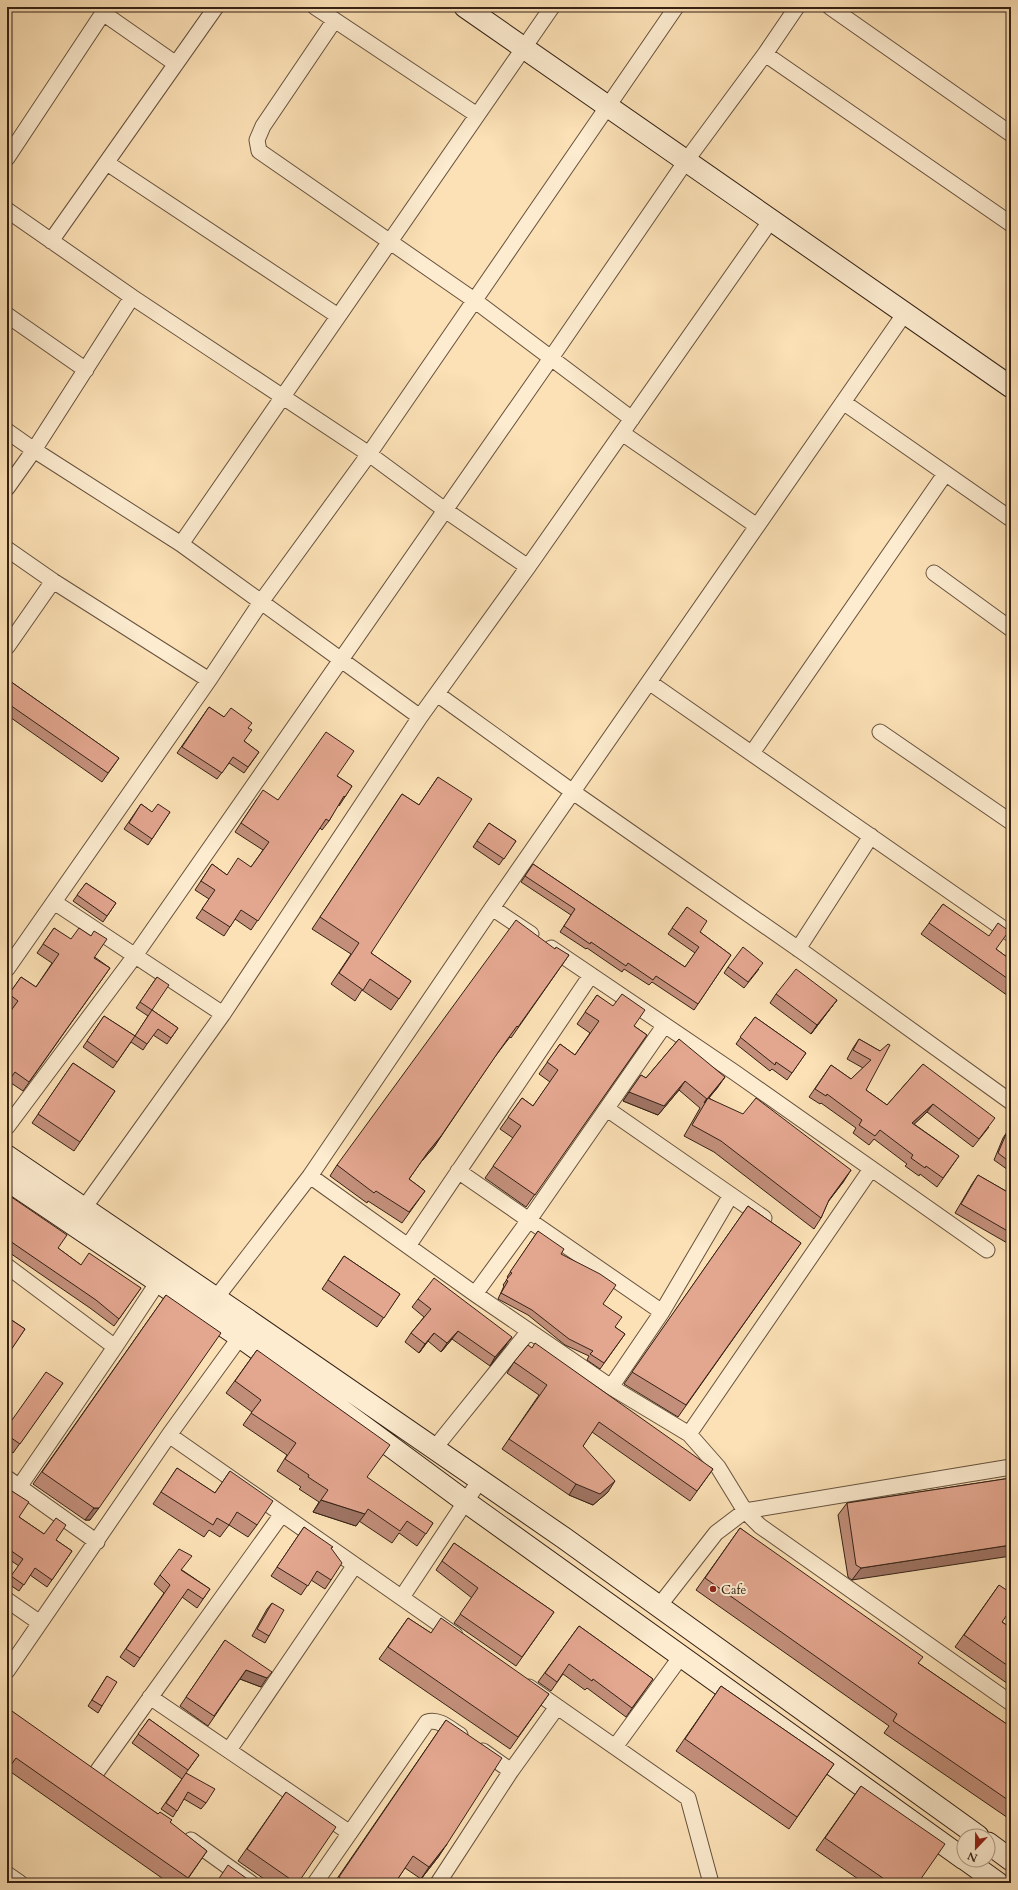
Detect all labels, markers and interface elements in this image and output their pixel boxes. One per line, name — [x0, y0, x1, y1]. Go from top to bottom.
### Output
place label: Cafe — [721, 1581, 747, 1599]
marker: Cafe — [708, 1584, 718, 1594]
north arrow — [956, 1828, 996, 1868]
text: N — [965, 1848, 980, 1866]

